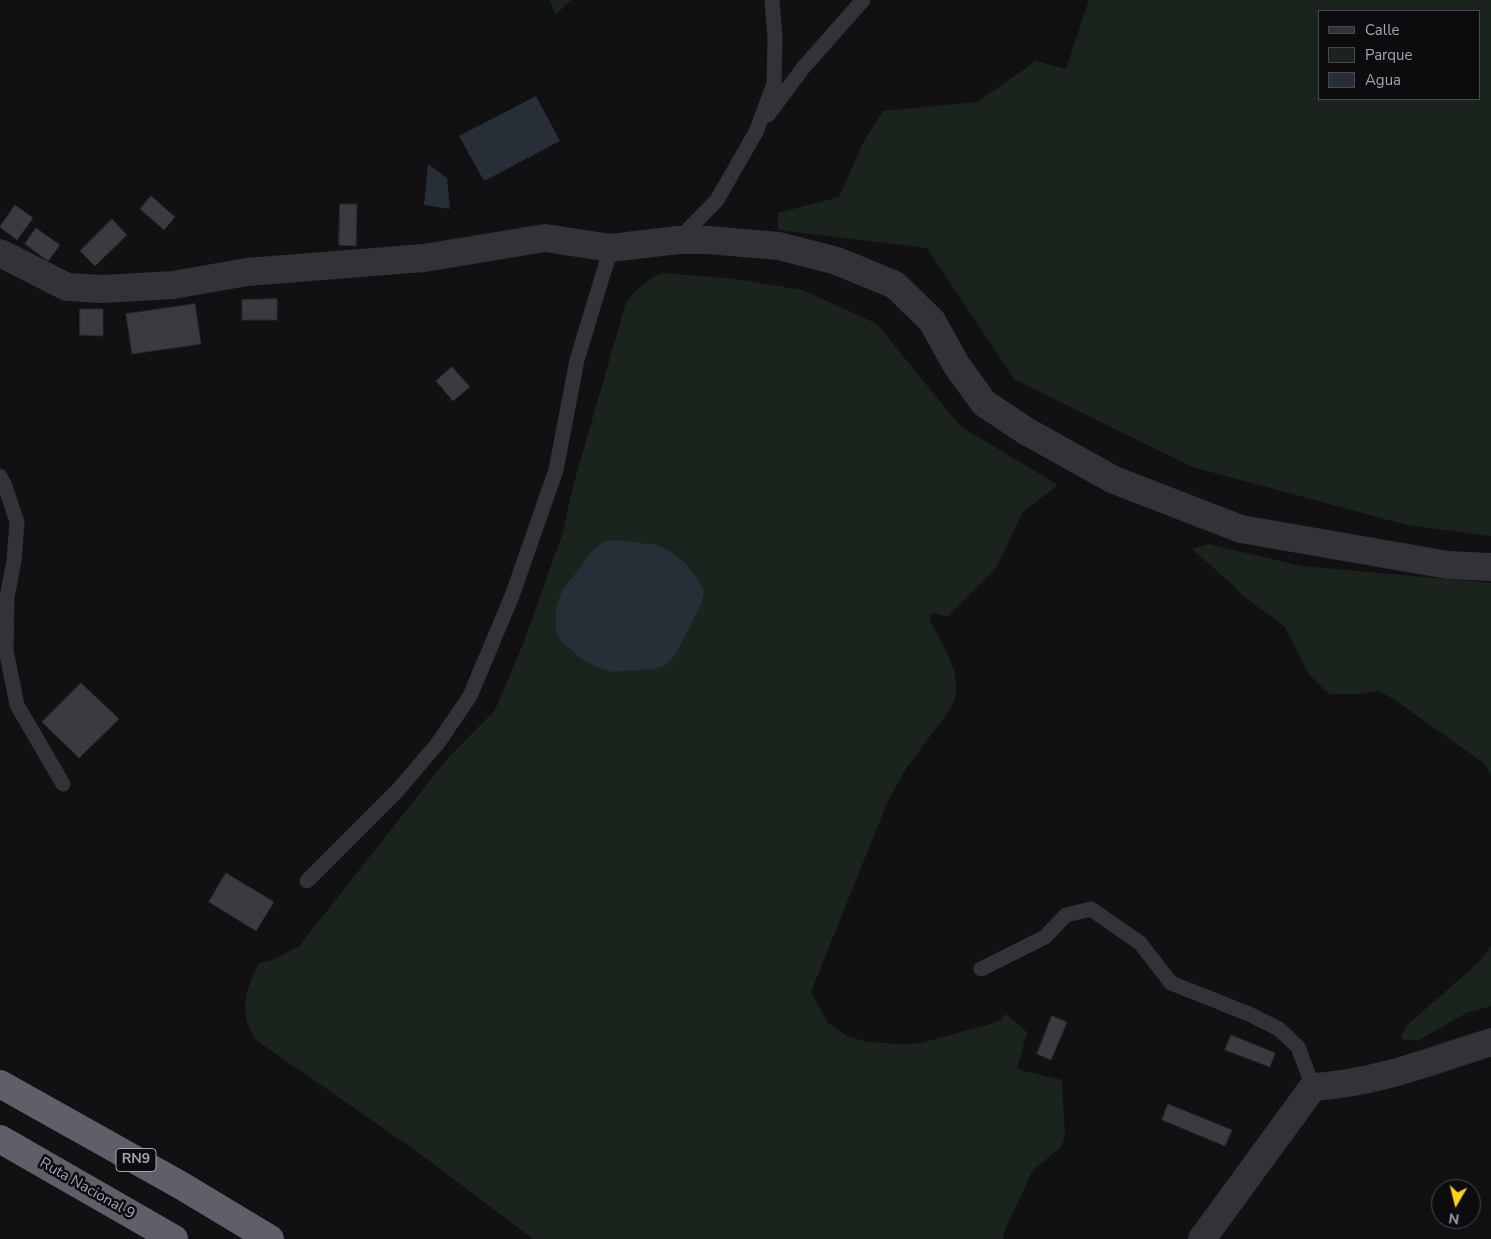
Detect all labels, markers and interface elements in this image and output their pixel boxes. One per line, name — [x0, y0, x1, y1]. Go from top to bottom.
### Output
legend — [1318, 10, 1481, 100]
text: Calle — [1365, 20, 1400, 40]
text: Parque — [1365, 45, 1413, 65]
text: Agua — [1365, 70, 1401, 90]
road number: RN9 — [116, 1148, 156, 1172]
street label: Ruta Nacional 9 — [36, 1154, 138, 1224]
north arrow — [1431, 1179, 1481, 1229]
text: N — [1447, 1208, 1461, 1228]

